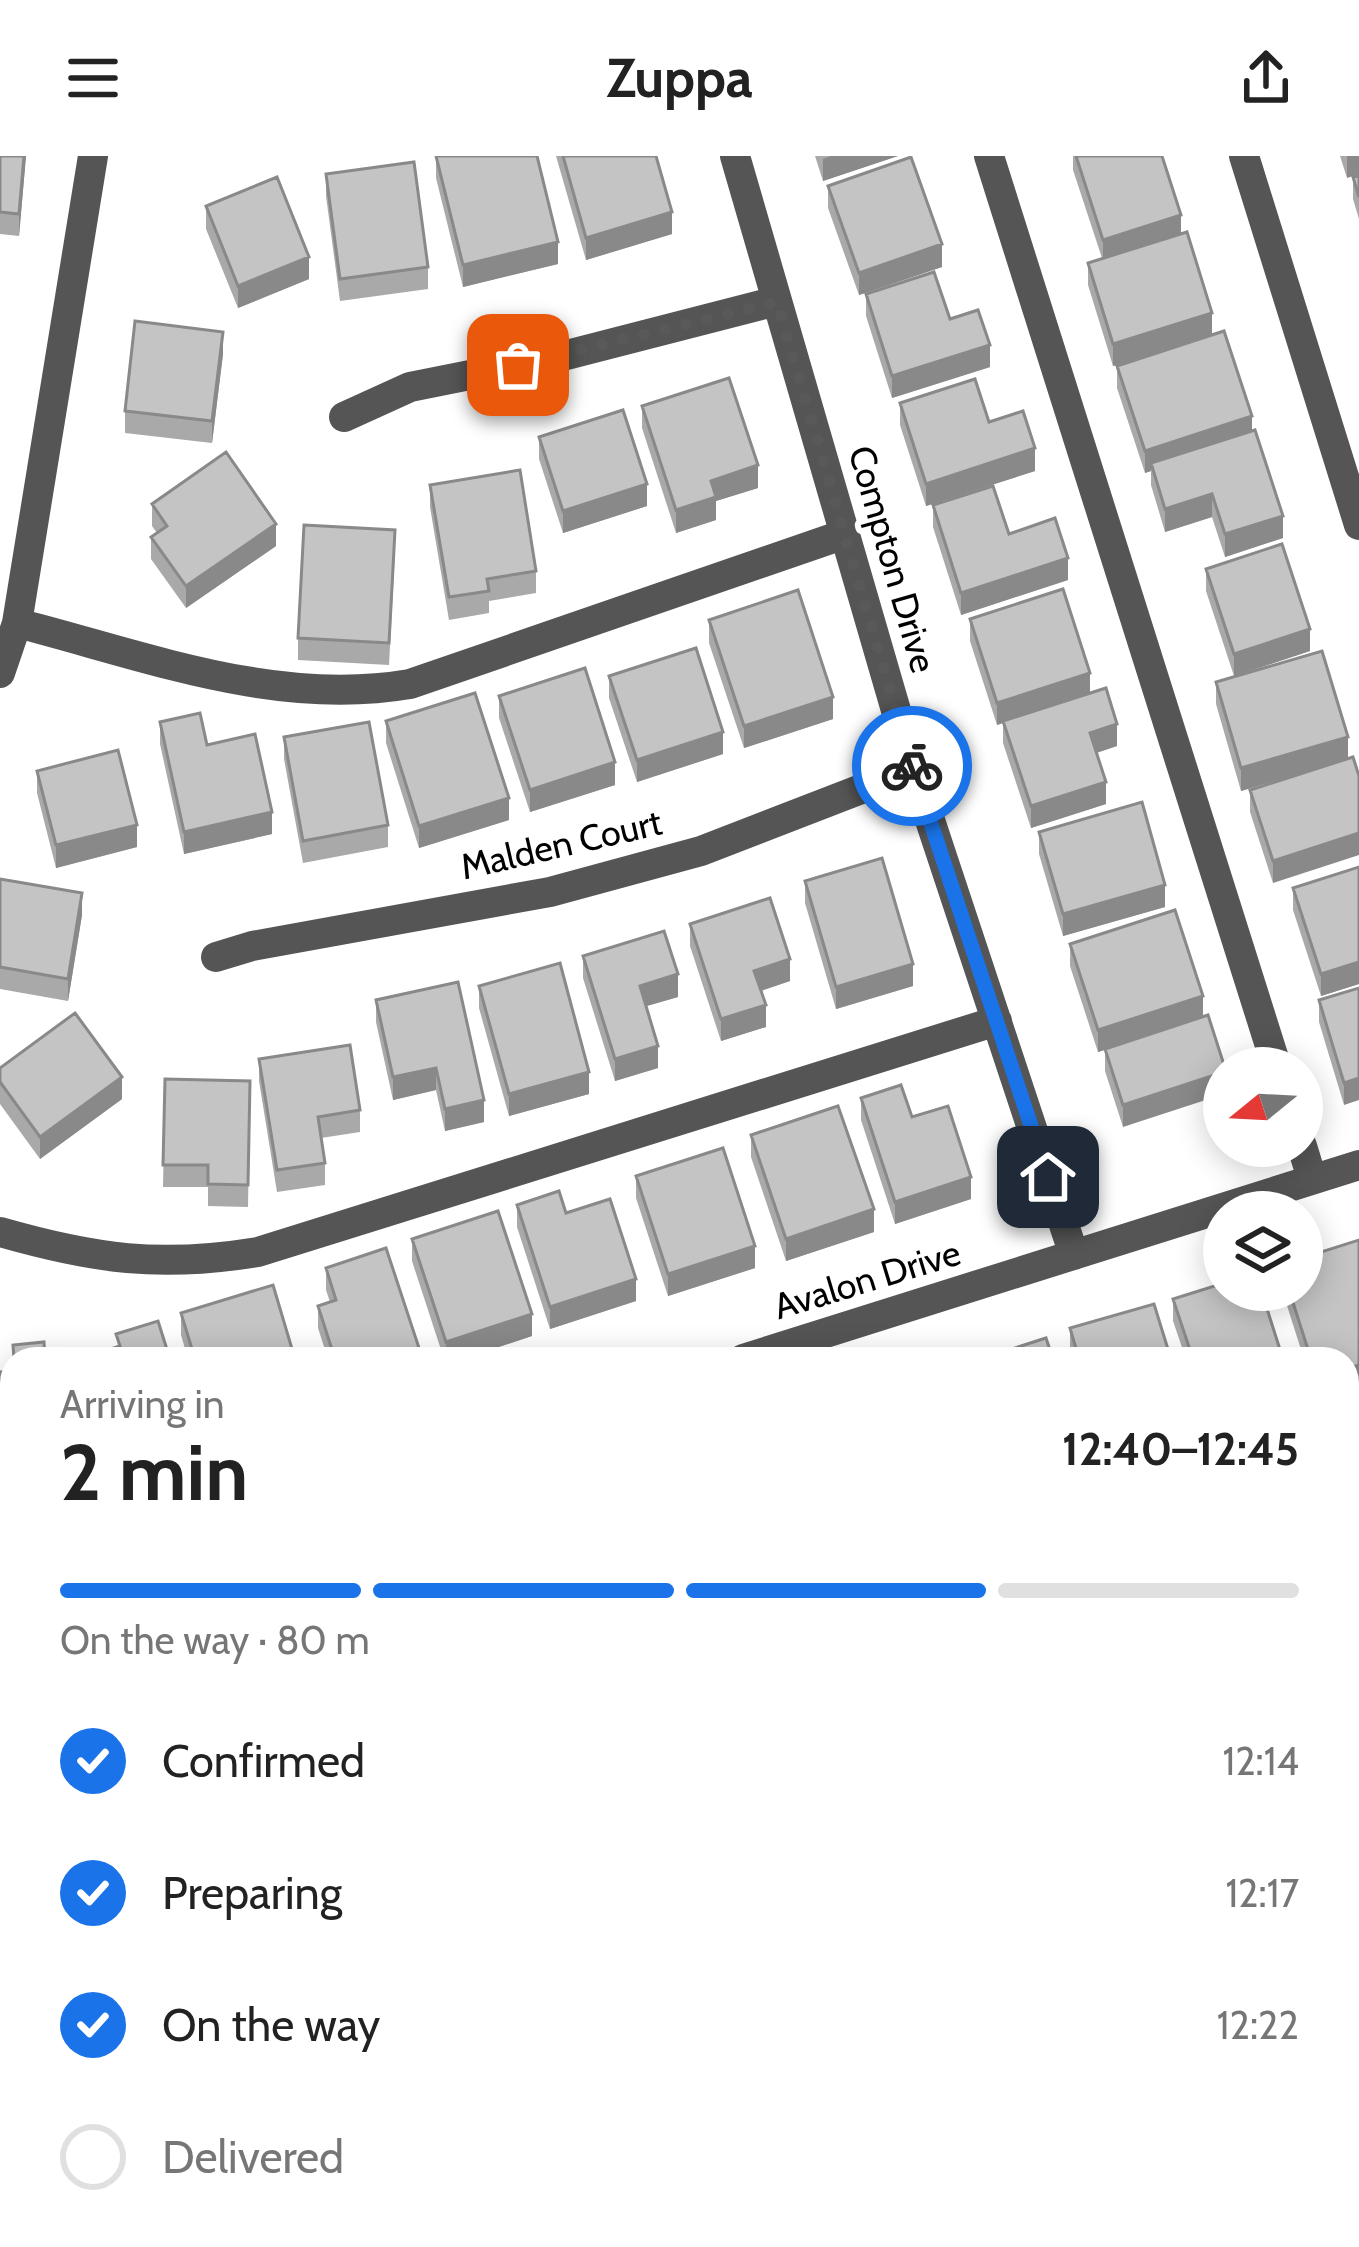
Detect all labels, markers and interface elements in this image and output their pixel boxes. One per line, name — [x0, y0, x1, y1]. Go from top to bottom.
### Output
icon: menu — [60, 45, 126, 111]
text: Zuppa — [606, 45, 753, 111]
icon: share — [1233, 45, 1299, 111]
pin — [467, 314, 569, 416]
icon: bag — [485, 332, 551, 398]
street label: Compton Drive — [840, 441, 946, 677]
courier — [852, 706, 972, 826]
icon: bike — [879, 733, 945, 799]
street label: Malden Court — [456, 799, 666, 889]
north arrow — [1203, 1047, 1323, 1167]
map controls — [1203, 1047, 1323, 1311]
pin — [997, 1126, 1099, 1228]
icon: home — [1015, 1144, 1081, 1210]
button: layers — [1203, 1191, 1323, 1311]
street label: Avalon Drive — [768, 1230, 966, 1328]
text: Arriving in — [60, 1380, 224, 1428]
text: 12:40–12:45 — [1062, 1422, 1299, 1476]
text: 2 min — [60, 1425, 248, 1520]
text: On the way · 80 m — [60, 1616, 370, 1664]
icon: check — [60, 1728, 126, 1794]
text: Confirmed — [162, 1734, 365, 1788]
text: 12:14 — [1222, 1737, 1299, 1785]
icon: check — [60, 1860, 126, 1926]
text: Preparing — [162, 1866, 342, 1920]
text: 12:17 — [1225, 1869, 1299, 1917]
icon: check — [60, 1992, 126, 2058]
text: On the way — [162, 1998, 380, 2052]
text: 12:22 — [1217, 2001, 1299, 2049]
text: Delivered — [162, 2130, 344, 2184]

